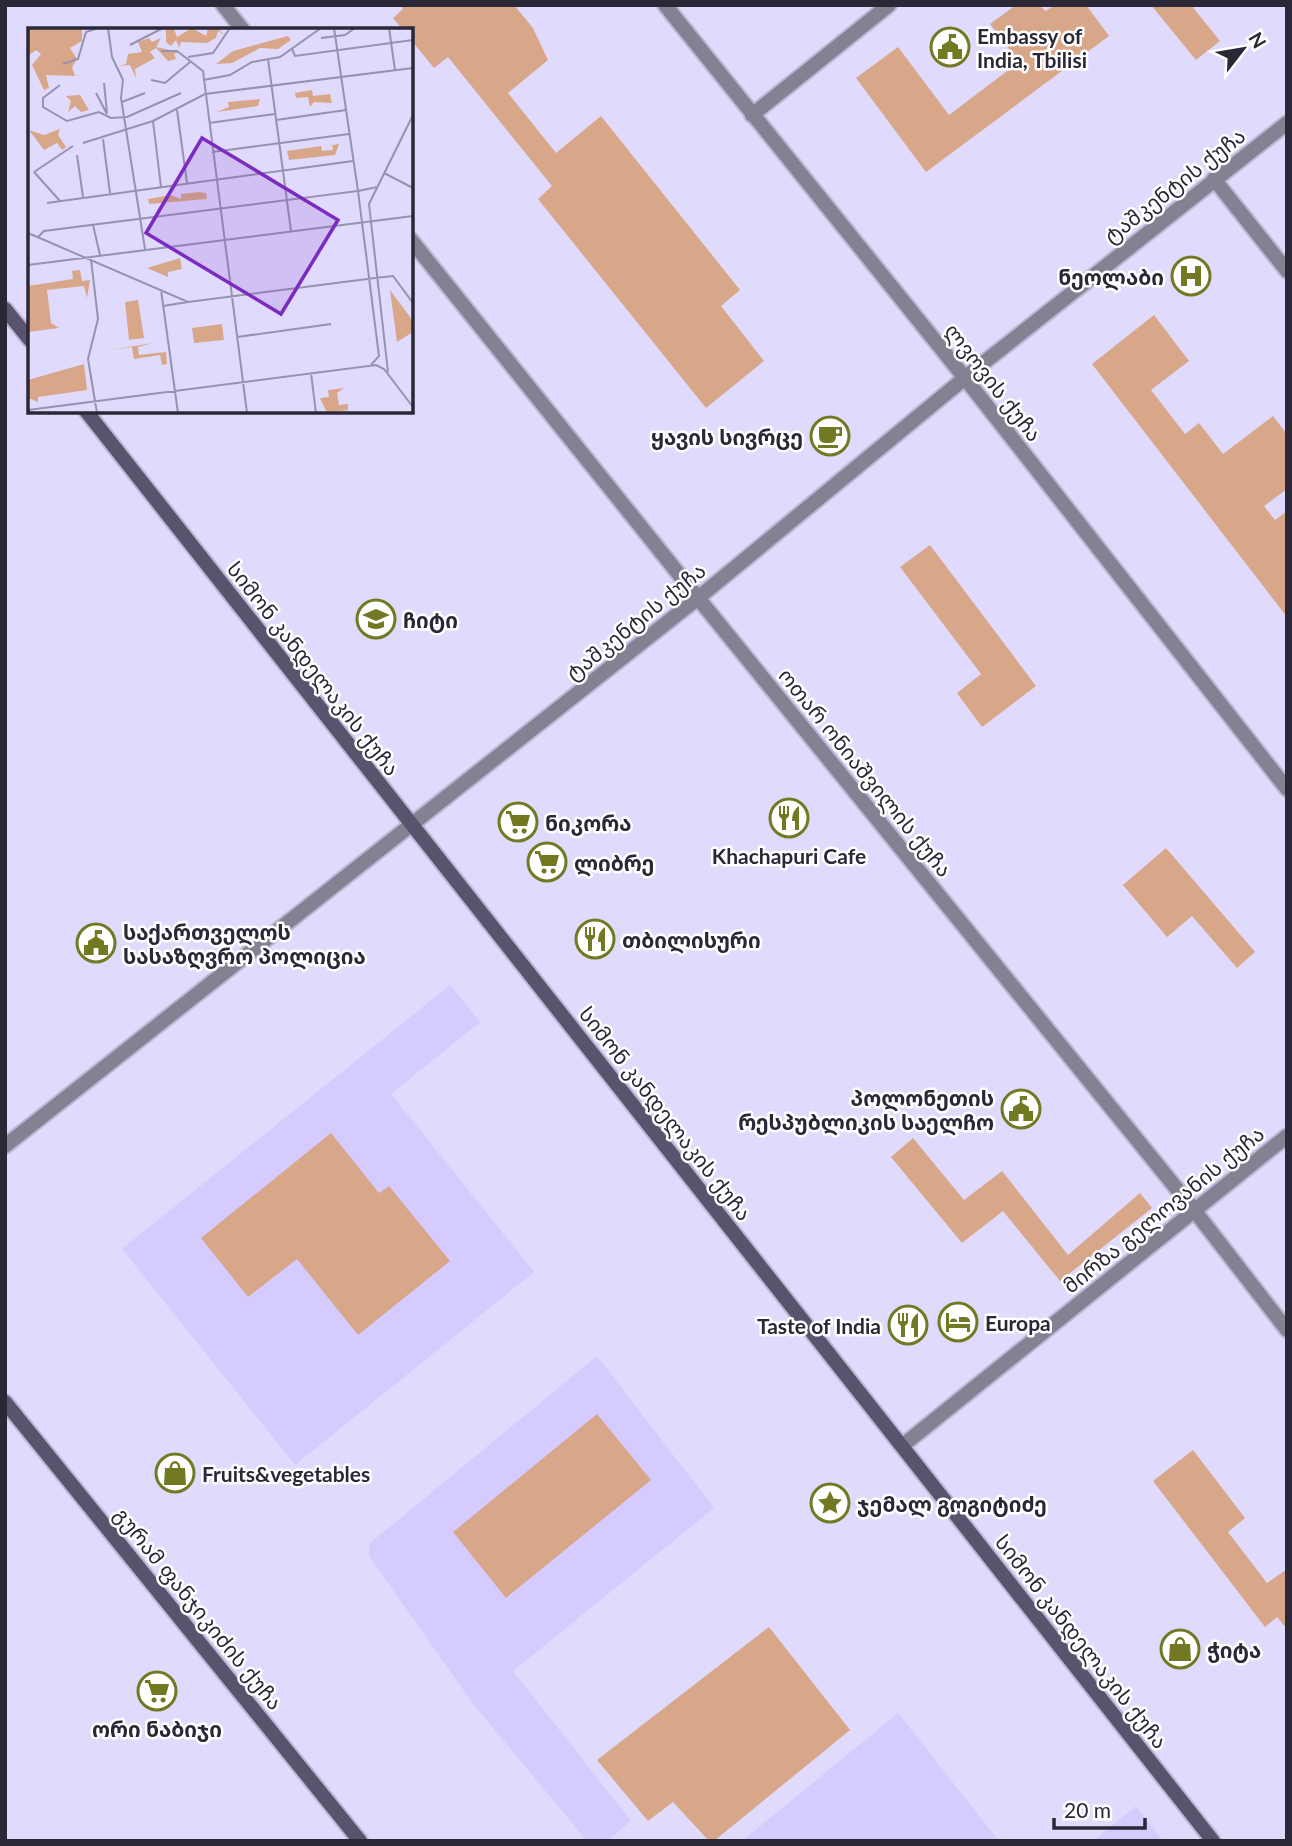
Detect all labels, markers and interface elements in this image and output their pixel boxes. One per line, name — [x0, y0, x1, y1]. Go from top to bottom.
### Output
north arrow — [1208, 14, 1278, 84]
place label: Embassy of India, Tbilisi — [977, 23, 1087, 72]
public building icon: Embassy of India, Tbilisi — [929, 26, 971, 68]
inset map — [28, 28, 413, 413]
text: N — [1244, 28, 1272, 52]
street label: ტაშკენტის ქუჩა — [1098, 122, 1250, 249]
hospital icon: ნეოლაბი — [1170, 255, 1212, 297]
place label: ნეოლაბი — [1058, 264, 1164, 291]
street label: ლვოვის ქუჩა — [939, 318, 1048, 447]
cafe icon: ყავის სივრცე — [809, 415, 851, 457]
place label: ყავის სივრცე — [651, 424, 803, 450]
street label: სიმონ კანდელაკის ქუჩა — [221, 556, 405, 781]
street label: ტაშკენტის ქუჩა — [560, 557, 710, 686]
school or university icon: ჩიტი — [355, 598, 397, 640]
place label: ჩიტი — [403, 607, 458, 633]
street label: ოთარ ონიაშვილის ქუჩა — [773, 663, 958, 882]
restaurant icon: Khachapuri Cafe — [768, 797, 810, 839]
supermarket icon: ნიკორა — [497, 801, 539, 843]
place label: ნიკორა — [545, 810, 632, 836]
supermarket icon: ლიბრე — [526, 841, 568, 883]
place label: Khachapuri Cafe — [712, 843, 866, 868]
place label: ლიბრე — [574, 850, 654, 877]
restaurant icon: თბილისური — [574, 918, 616, 960]
place label: საქართველოს სასაზღვრო პოლიცია — [123, 919, 366, 970]
public building icon: საქართველოს სასაზღვრო პოლიცია — [75, 922, 117, 964]
place label: თბილისური — [622, 927, 761, 954]
street label: სიმონ კანდელაკის ქუჩა — [573, 1001, 757, 1226]
place label: პოლონეთის რესპუბლიკის საელჩო — [738, 1085, 994, 1136]
public building icon: პოლონეთის რესპუბლიკის საელჩო — [1000, 1088, 1042, 1130]
street label: მირზა გელოვანის ქუჩა — [1058, 1120, 1270, 1299]
hotel icon: Europa — [937, 1301, 979, 1343]
restaurant icon: Taste of India — [887, 1304, 929, 1346]
place label: Europa — [985, 1310, 1051, 1335]
place label: Taste of India — [757, 1313, 881, 1338]
shop icon: Fruits&vegetables — [154, 1452, 196, 1494]
place label: Fruits&vegetables — [202, 1461, 370, 1486]
place icon: ჯემალ გოგიტიძე — [809, 1482, 851, 1524]
place label: ჯემალ გოგიტიძე — [857, 1491, 1047, 1518]
street label: გურამ ფანჯიკიძის ქუჩა — [109, 1502, 288, 1715]
street label: სიმონ კანდელაკის ქუჩა — [989, 1529, 1173, 1754]
shop icon: ჭიტა — [1159, 1628, 1201, 1670]
place label: ჭიტა — [1207, 1637, 1261, 1663]
supermarket icon: ორი ნაბიჯი — [136, 1670, 178, 1712]
place label: ორი ნაბიჯი — [92, 1716, 222, 1742]
scale bar — [1054, 1786, 1145, 1830]
text: 20 m — [1064, 1797, 1111, 1822]

